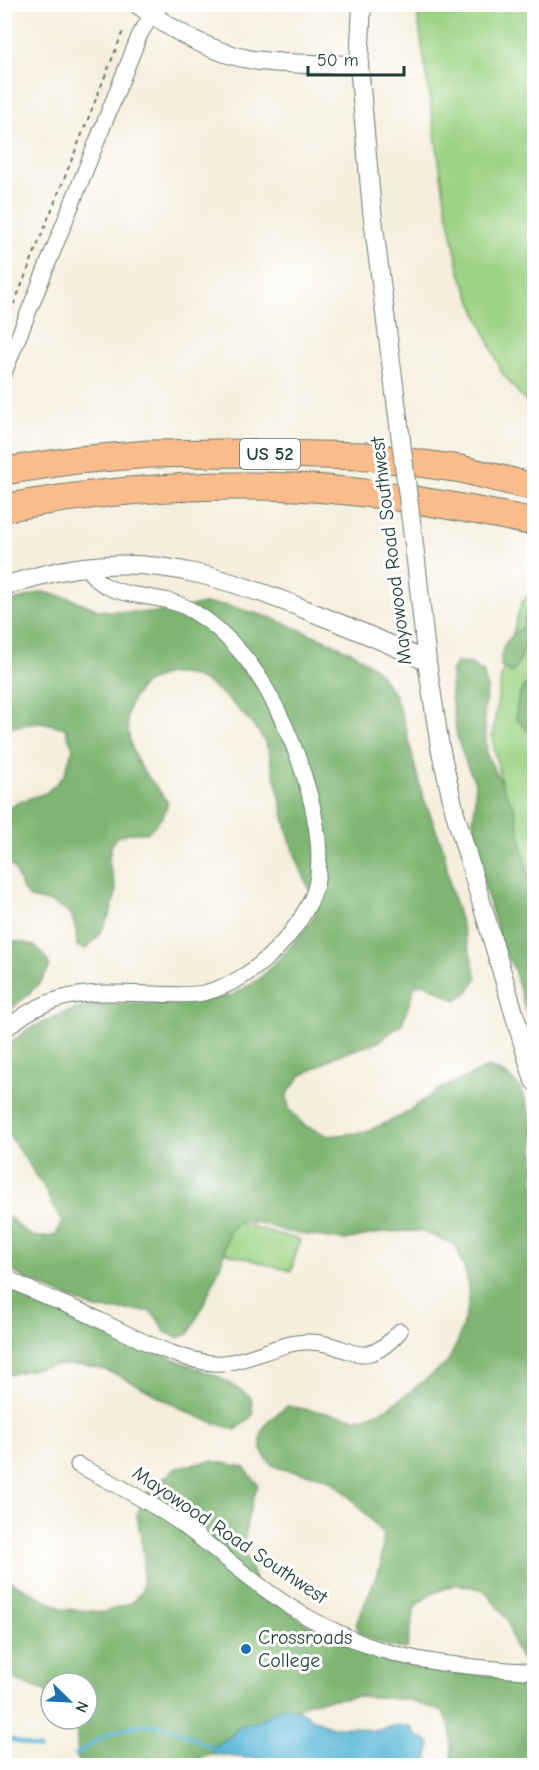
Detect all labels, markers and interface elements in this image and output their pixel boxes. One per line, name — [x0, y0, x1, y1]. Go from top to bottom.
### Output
scale bar — [308, 39, 404, 77]
text: 50 m — [317, 50, 359, 71]
street label: Mayowood Road Southwest — [365, 434, 416, 667]
road number: US 52 — [240, 439, 300, 469]
street label: Mayowood Road Southwest — [128, 1461, 333, 1610]
place label: Crossroads College — [258, 1626, 352, 1672]
marker: Crossroads College — [239, 1642, 253, 1656]
north arrow — [39, 1671, 99, 1731]
text: N — [71, 1698, 92, 1715]

